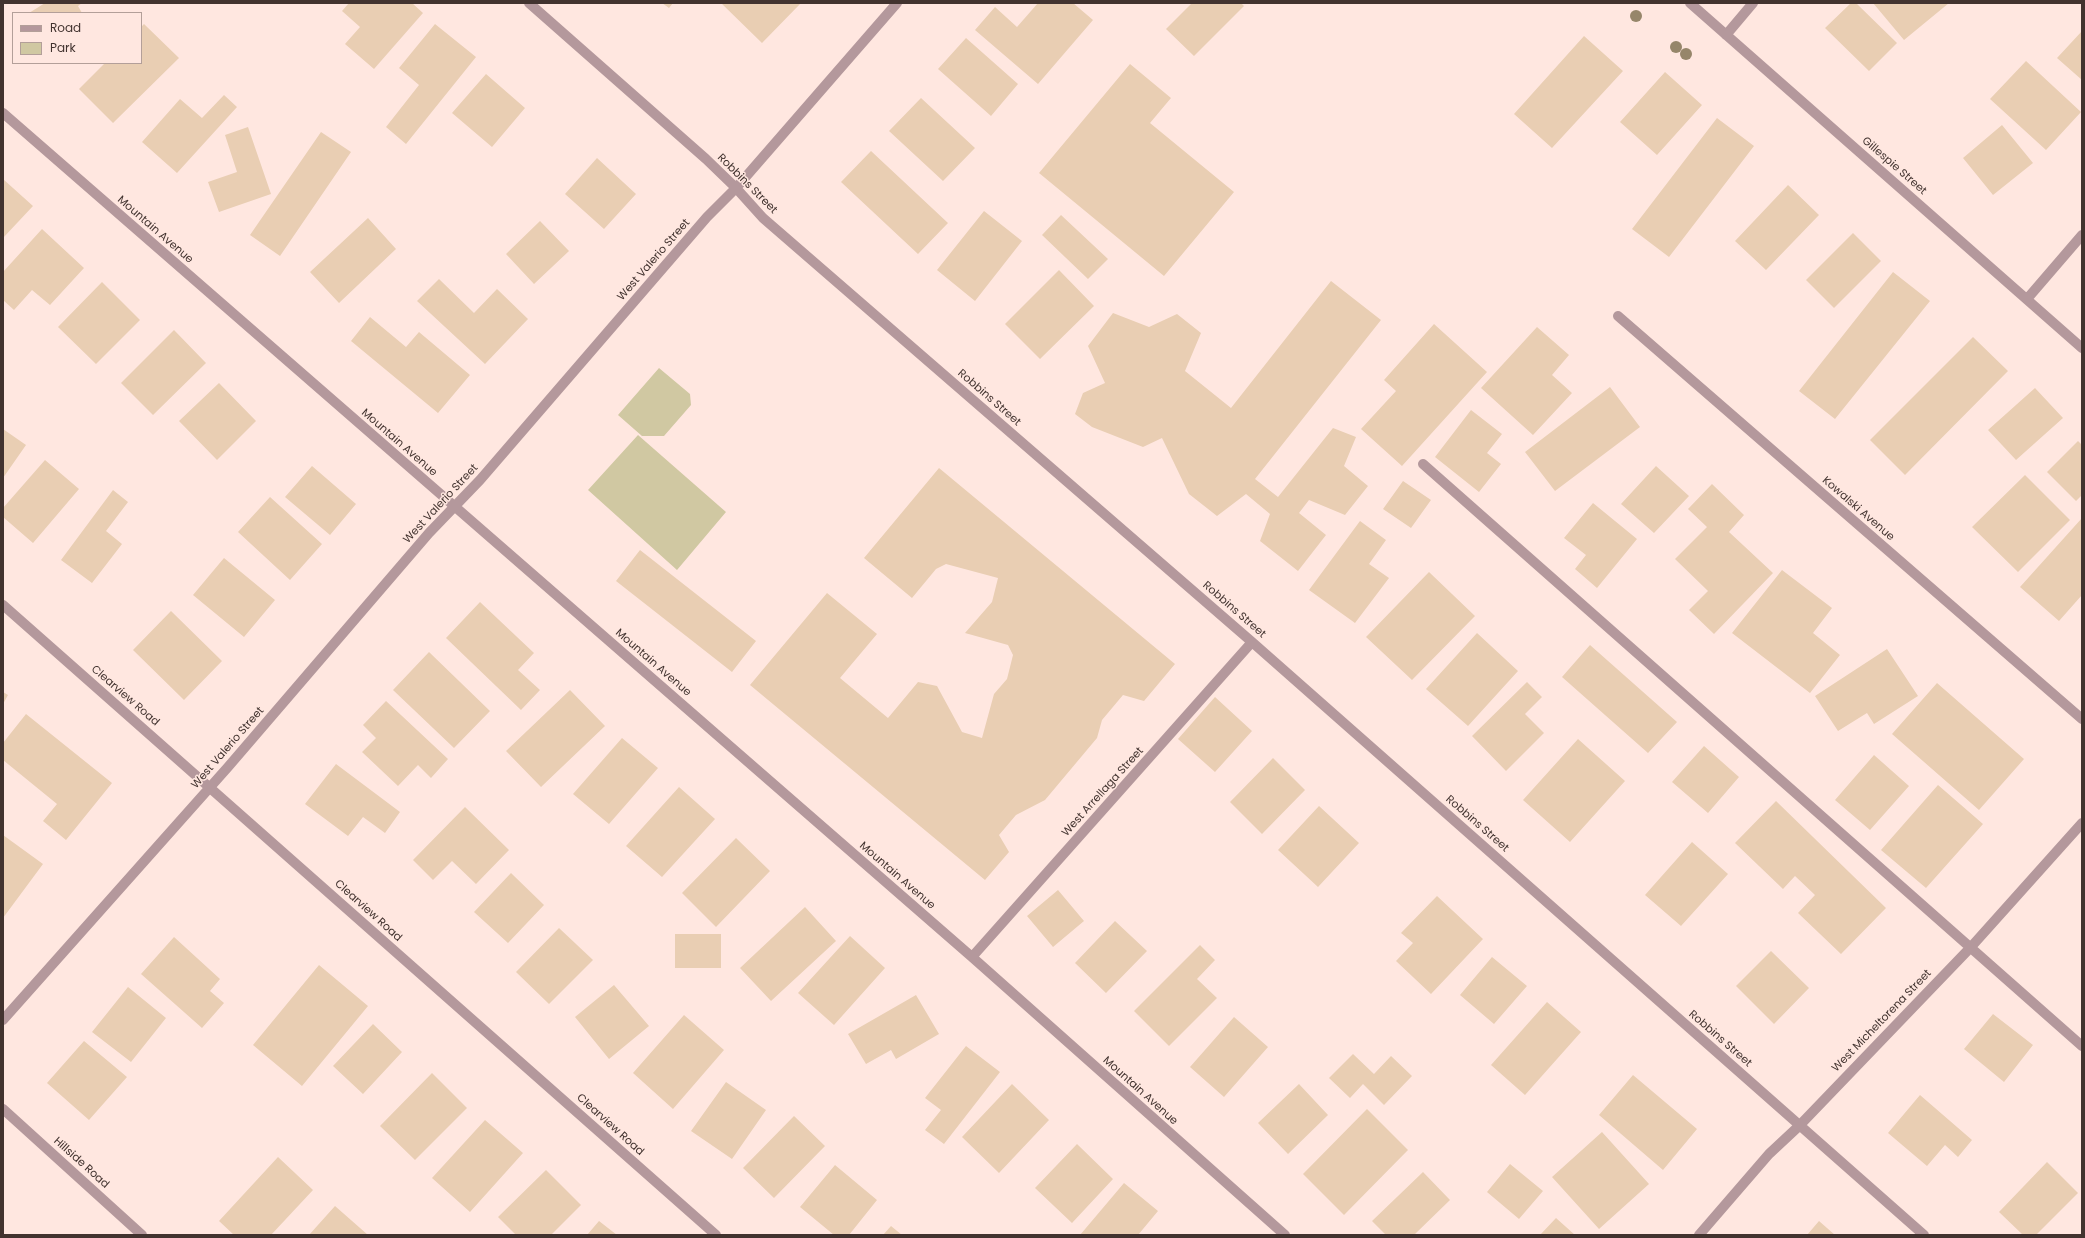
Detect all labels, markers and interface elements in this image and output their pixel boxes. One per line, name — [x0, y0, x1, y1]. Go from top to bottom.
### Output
legend — [12, 12, 142, 64]
text: Road — [50, 19, 81, 36]
text: Park — [50, 39, 76, 56]
street label: Gillespie Street — [1859, 134, 1929, 198]
street label: Robbins Street — [714, 151, 780, 217]
street label: Mountain Avenue — [114, 194, 196, 266]
street label: West Valerio Street — [615, 217, 693, 303]
street label: Robbins Street — [955, 367, 1023, 429]
street label: Mountain Avenue — [358, 407, 440, 479]
street label: West Valerio Street — [401, 462, 481, 546]
street label: Kowalski Avenue — [1819, 474, 1897, 544]
street label: Robbins Street — [1200, 579, 1268, 641]
street label: Mountain Avenue — [612, 627, 694, 699]
street label: Clearview Road — [88, 663, 162, 729]
street label: West Valerio Street — [189, 705, 267, 791]
street label: West Arrellaga Street — [1059, 745, 1147, 839]
street label: Robbins Street — [1443, 793, 1511, 855]
street label: Mountain Avenue — [856, 840, 938, 912]
street label: Clearview Road — [332, 877, 404, 945]
street label: West Micheltorena Street — [1830, 967, 1934, 1075]
street label: Robbins Street — [1686, 1008, 1754, 1070]
street label: Mountain Avenue — [1100, 1054, 1180, 1128]
street label: Clearview Road — [574, 1091, 646, 1159]
street label: Hillside Road — [51, 1135, 111, 1191]

